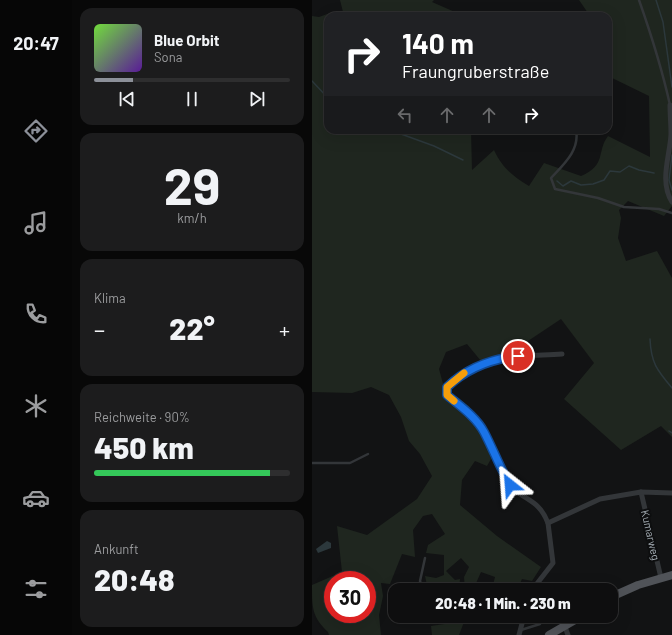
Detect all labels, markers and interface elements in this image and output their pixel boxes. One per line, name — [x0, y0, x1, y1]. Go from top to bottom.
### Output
text: 140 m — [402, 26, 474, 60]
icon: right — [336, 28, 388, 80]
text: Blue Orbit — [154, 31, 219, 49]
text: 20:47 — [13, 32, 59, 54]
text: Sona — [154, 49, 182, 65]
text: Fraungruberstraße — [402, 60, 549, 82]
icon: previous — [116, 88, 138, 110]
icon: pause — [181, 88, 203, 110]
icon: next — [246, 88, 268, 110]
icon: left — [394, 104, 416, 126]
icon: ahead — [436, 104, 458, 126]
icon: ahead — [478, 104, 500, 126]
icon: right — [520, 104, 542, 126]
icon: directions — [22, 117, 50, 145]
text: 29 — [164, 153, 220, 215]
icon: music — [22, 209, 50, 237]
text: km/h — [177, 210, 207, 226]
text: Klima — [94, 290, 126, 306]
icon: phone — [22, 300, 50, 328]
text: 22° — [169, 310, 215, 346]
text: − — [94, 316, 105, 342]
text: + — [279, 316, 290, 342]
pin — [501, 339, 535, 373]
icon: arrive — [507, 345, 529, 367]
icon: climate — [22, 392, 50, 420]
text: Reichweite · 90% — [94, 409, 190, 425]
text: 450 km — [94, 429, 194, 465]
position arrow — [489, 464, 531, 506]
icon: car — [22, 484, 50, 512]
street label: Kumarweg — [639, 509, 663, 561]
text: Ankunft — [94, 541, 139, 557]
text: 20:48 — [94, 561, 175, 597]
speed limit sign: 30 — [324, 571, 376, 623]
icon: filters — [22, 575, 50, 603]
text: 20:48 · 1 Min. · 230 m — [435, 594, 571, 612]

